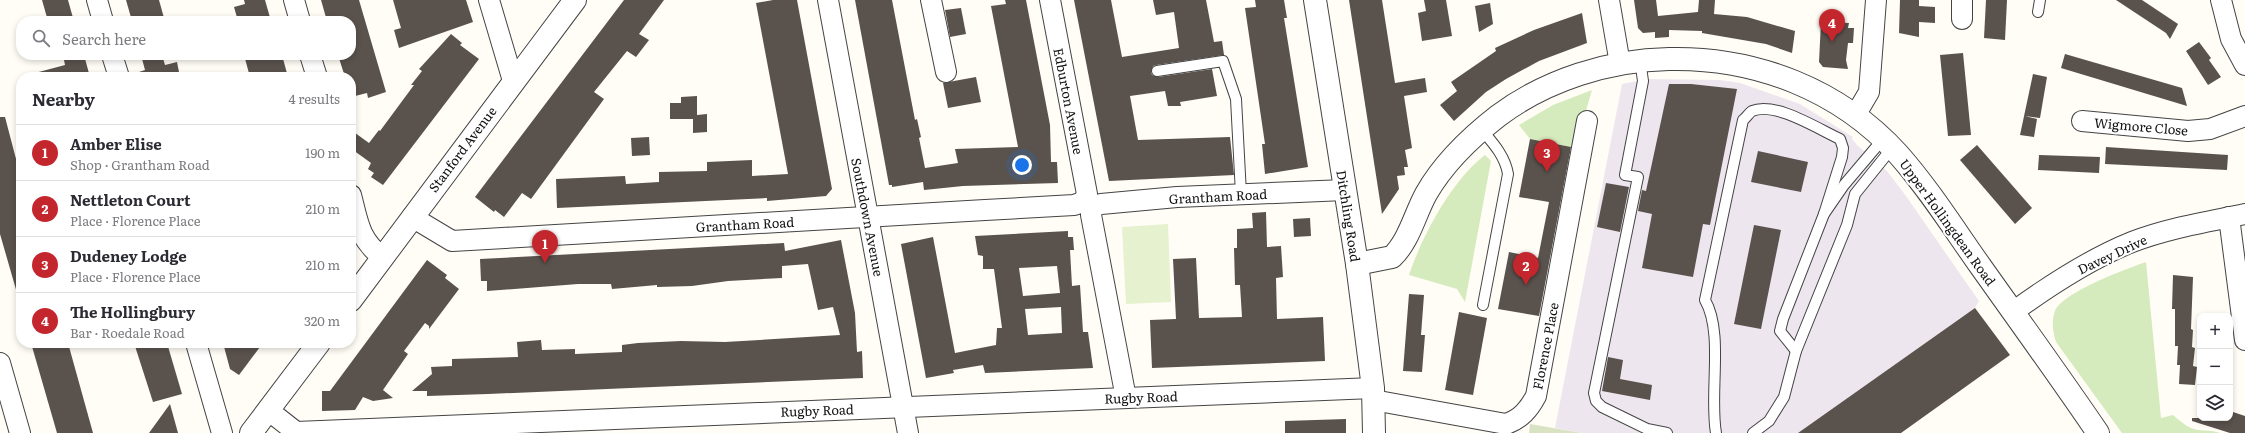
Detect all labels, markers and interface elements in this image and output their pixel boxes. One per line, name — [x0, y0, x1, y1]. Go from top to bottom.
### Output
pin: 4 — [1819, 9, 1845, 42]
search box — [16, 16, 356, 60]
icon: search — [30, 27, 52, 49]
text: Search here — [62, 27, 146, 50]
street label: Edburton Avenue — [1049, 46, 1089, 156]
text: Nearby — [32, 86, 95, 111]
text: 4 results — [289, 89, 340, 108]
street label: Stanford Avenue — [423, 102, 501, 196]
street label: Wigmore Close — [2093, 112, 2189, 140]
text: Amber Elise — [70, 132, 162, 155]
pin: 3 — [1534, 139, 1560, 172]
text: 1 — [42, 143, 48, 162]
text: 190 m — [305, 143, 340, 162]
text: Shop · Grantham Road — [70, 155, 210, 174]
your location — [1012, 155, 1032, 175]
street label: Upper Hollingdean Road — [1895, 155, 2001, 289]
street label: Southdown Avenue — [847, 156, 889, 278]
street label: Ditchling Road — [1332, 169, 1366, 263]
street label: Grantham Road — [1168, 184, 1268, 208]
text: Nettleton Court — [70, 188, 191, 211]
text: 2 — [42, 199, 48, 218]
text: 210 m — [305, 199, 340, 218]
text: Place · Florence Place — [70, 211, 200, 230]
street label: Grantham Road — [695, 212, 795, 236]
pin: 1 — [532, 230, 558, 263]
street label: Davey Drive — [2074, 230, 2150, 278]
text: Dudeney Lodge — [70, 244, 187, 267]
pin: 2 — [1513, 252, 1539, 285]
text: 3 — [41, 255, 49, 274]
text: 210 m — [305, 255, 340, 274]
text: Place · Florence Place — [70, 267, 200, 286]
text: The Hollingbury — [70, 300, 195, 323]
street label: Florence Place — [1527, 300, 1563, 391]
text: 4 — [41, 311, 49, 330]
text: 320 m — [304, 311, 340, 330]
map controls — [2197, 313, 2233, 421]
button: + — [2197, 313, 2233, 349]
text: Bar · Roedale Road — [70, 323, 185, 342]
button: − — [2197, 349, 2233, 385]
button: layers — [2197, 385, 2233, 421]
street label: Rugby Road — [1104, 386, 1178, 408]
street label: Rugby Road — [780, 399, 854, 421]

